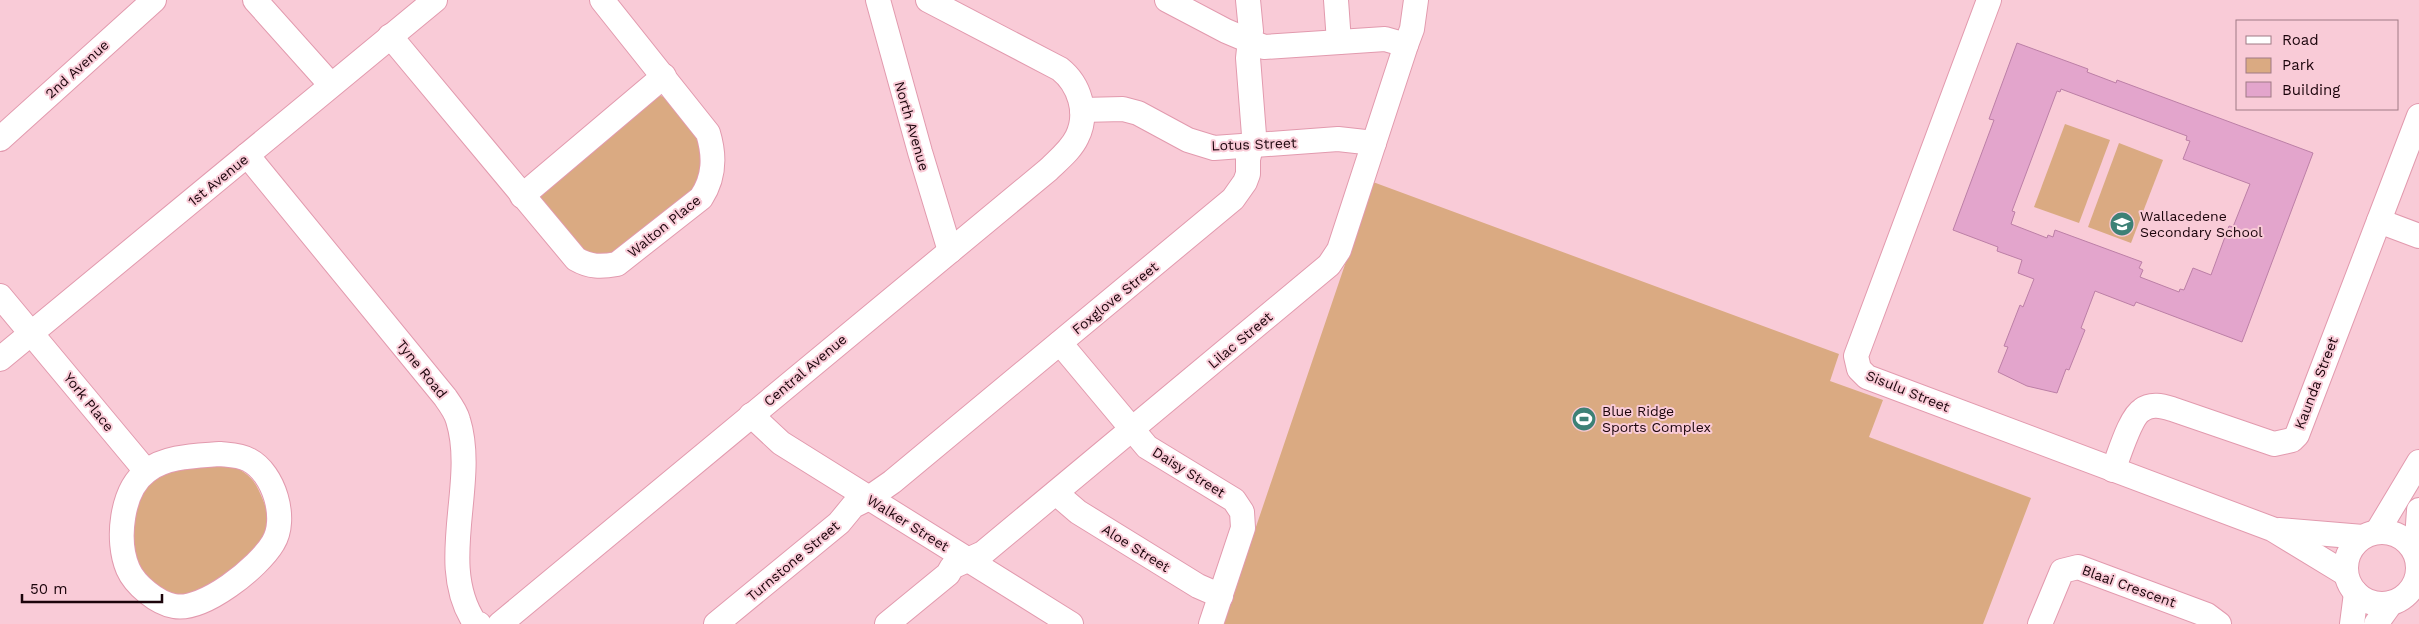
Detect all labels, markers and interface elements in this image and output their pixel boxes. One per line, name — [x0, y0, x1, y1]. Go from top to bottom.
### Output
legend — [2236, 20, 2399, 110]
text: Road — [2282, 31, 2319, 49]
street label: 2nd Avenue — [42, 37, 112, 101]
text: Park — [2282, 56, 2315, 74]
street label: North Avenue — [892, 80, 932, 172]
text: Building — [2282, 81, 2340, 99]
street label: Lotus Street — [1211, 135, 1297, 153]
street label: 1st Avenue — [185, 151, 251, 209]
street label: Walton Place — [624, 192, 704, 260]
place label: Wallacedene Secondary School — [2140, 208, 2263, 240]
school or university icon: Wallacedene Secondary School — [2109, 211, 2135, 237]
street label: Foxglove Street — [1069, 258, 1161, 337]
street label: Lilac Street — [1205, 308, 1276, 372]
street label: Central Avenue — [760, 331, 850, 409]
street label: Kaunda Street — [2291, 334, 2341, 431]
street label: Tyne Road — [394, 337, 450, 401]
street label: Sisulu Street — [1864, 367, 1952, 415]
street label: York Place — [61, 370, 117, 434]
place label: Blue Ridge Sports Complex — [1602, 403, 1711, 435]
sports icon: Blue Ridge Sports Complex — [1571, 406, 1597, 432]
street label: Daisy Street — [1150, 443, 1228, 501]
street label: Walker Street — [864, 492, 952, 555]
street label: Turnstone Street — [743, 518, 843, 604]
street label: Aloe Street — [1099, 521, 1173, 575]
street label: Blaai Crescent — [2080, 562, 2178, 610]
scale bar — [22, 572, 162, 604]
text: 50 m — [30, 580, 67, 598]

